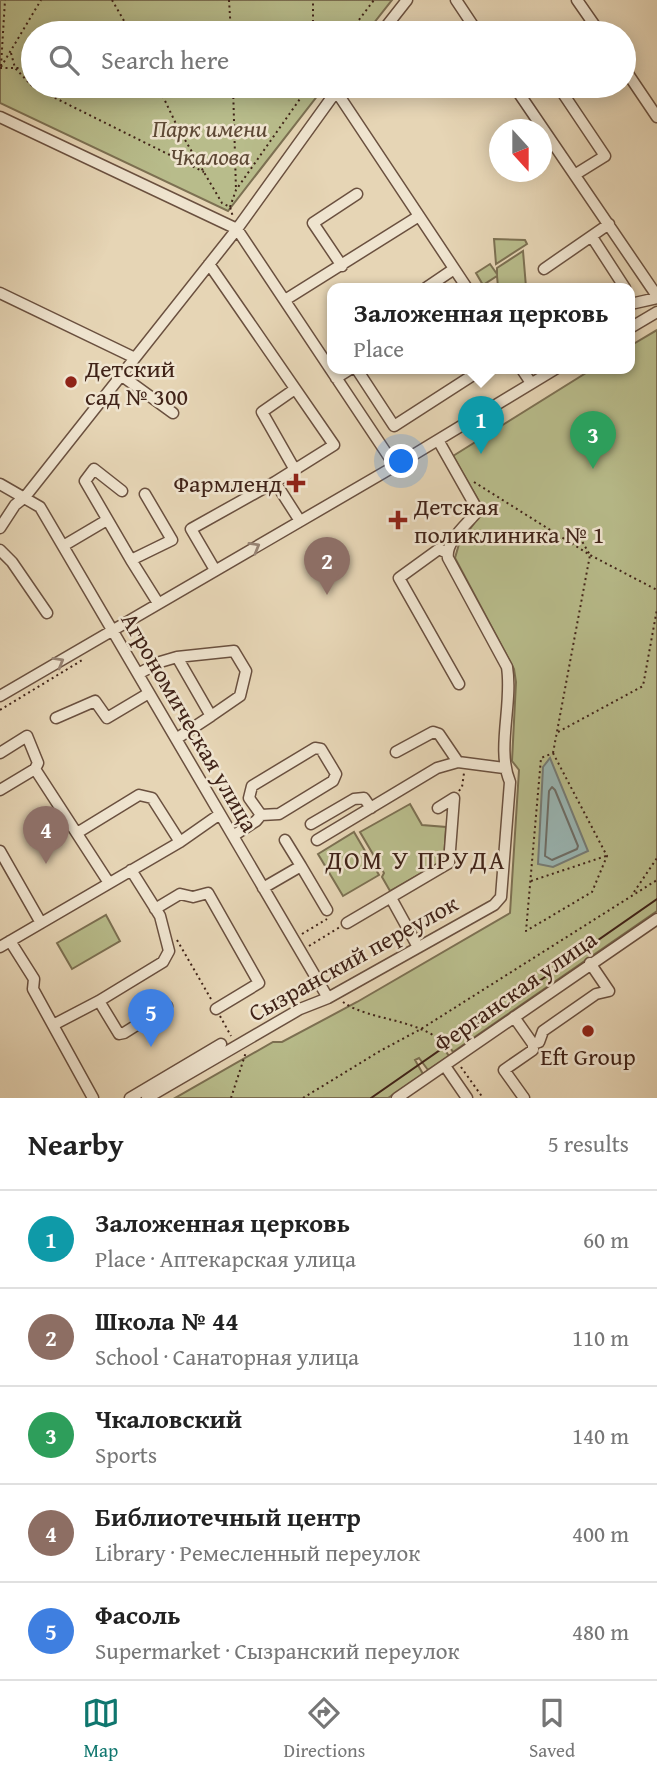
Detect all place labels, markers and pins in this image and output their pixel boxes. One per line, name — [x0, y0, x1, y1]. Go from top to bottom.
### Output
place label: Детский сад № 300 — [84, 351, 188, 414]
marker: Детский сад № 300 — [63, 374, 79, 390]
pin: 1 — [458, 396, 504, 454]
pin: 3 — [570, 411, 616, 469]
place label: Фармленд — [173, 466, 282, 501]
marker: Фармленд — [288, 475, 304, 491]
place label: Детская поликлиника № 1 — [413, 489, 604, 552]
marker: Детская поликлиника № 1 — [388, 510, 408, 530]
pin: 2 — [304, 537, 350, 595]
pin: 4 — [23, 806, 69, 864]
pin: 5 — [128, 989, 174, 1047]
marker: Eft Group — [580, 1023, 596, 1039]
place label: Eft Group — [540, 1039, 636, 1074]

